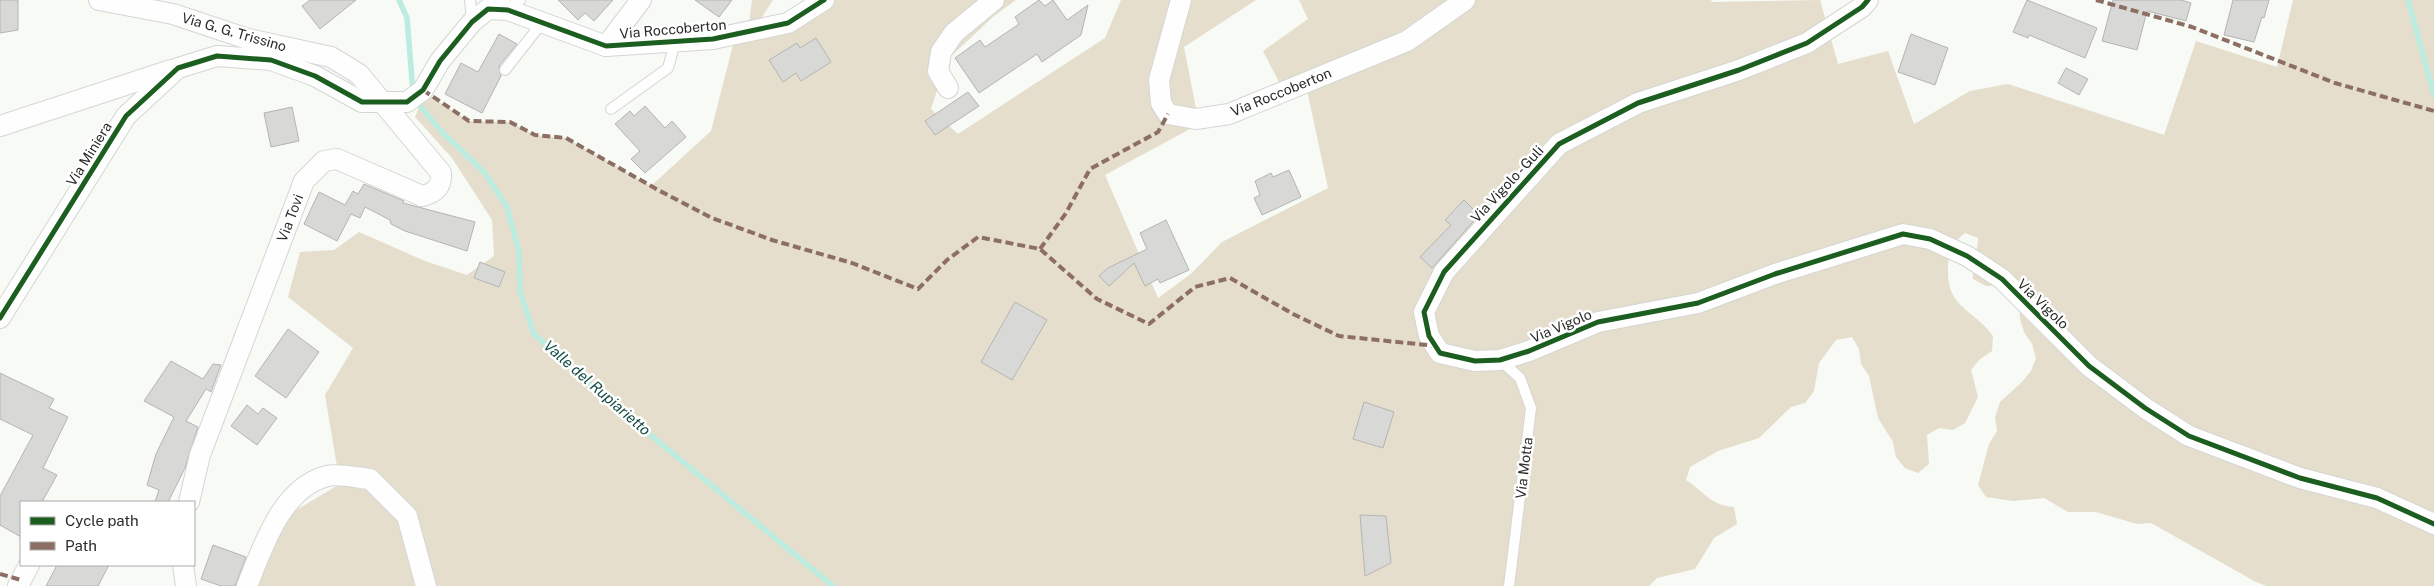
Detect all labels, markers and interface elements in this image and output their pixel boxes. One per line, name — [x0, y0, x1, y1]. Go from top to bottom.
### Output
street label: Via G. G. Trissino — [180, 9, 288, 55]
street label: Via Roccoberton — [619, 16, 727, 42]
street label: Via Roccoberton — [1228, 65, 1334, 119]
street label: Via Miniera — [63, 119, 115, 189]
street label: Via Vigolo - Guli — [1467, 142, 1547, 226]
street label: Via Tovi — [274, 192, 306, 244]
street label: Via Vigolo — [2014, 276, 2072, 332]
street label: Via Vigolo — [1528, 306, 1594, 346]
water label: Valle del Rupiarietto — [541, 337, 654, 439]
street label: Via Motta — [1512, 436, 1536, 500]
legend — [20, 501, 195, 566]
text: Cycle path — [65, 512, 139, 529]
text: Path — [65, 537, 97, 554]

